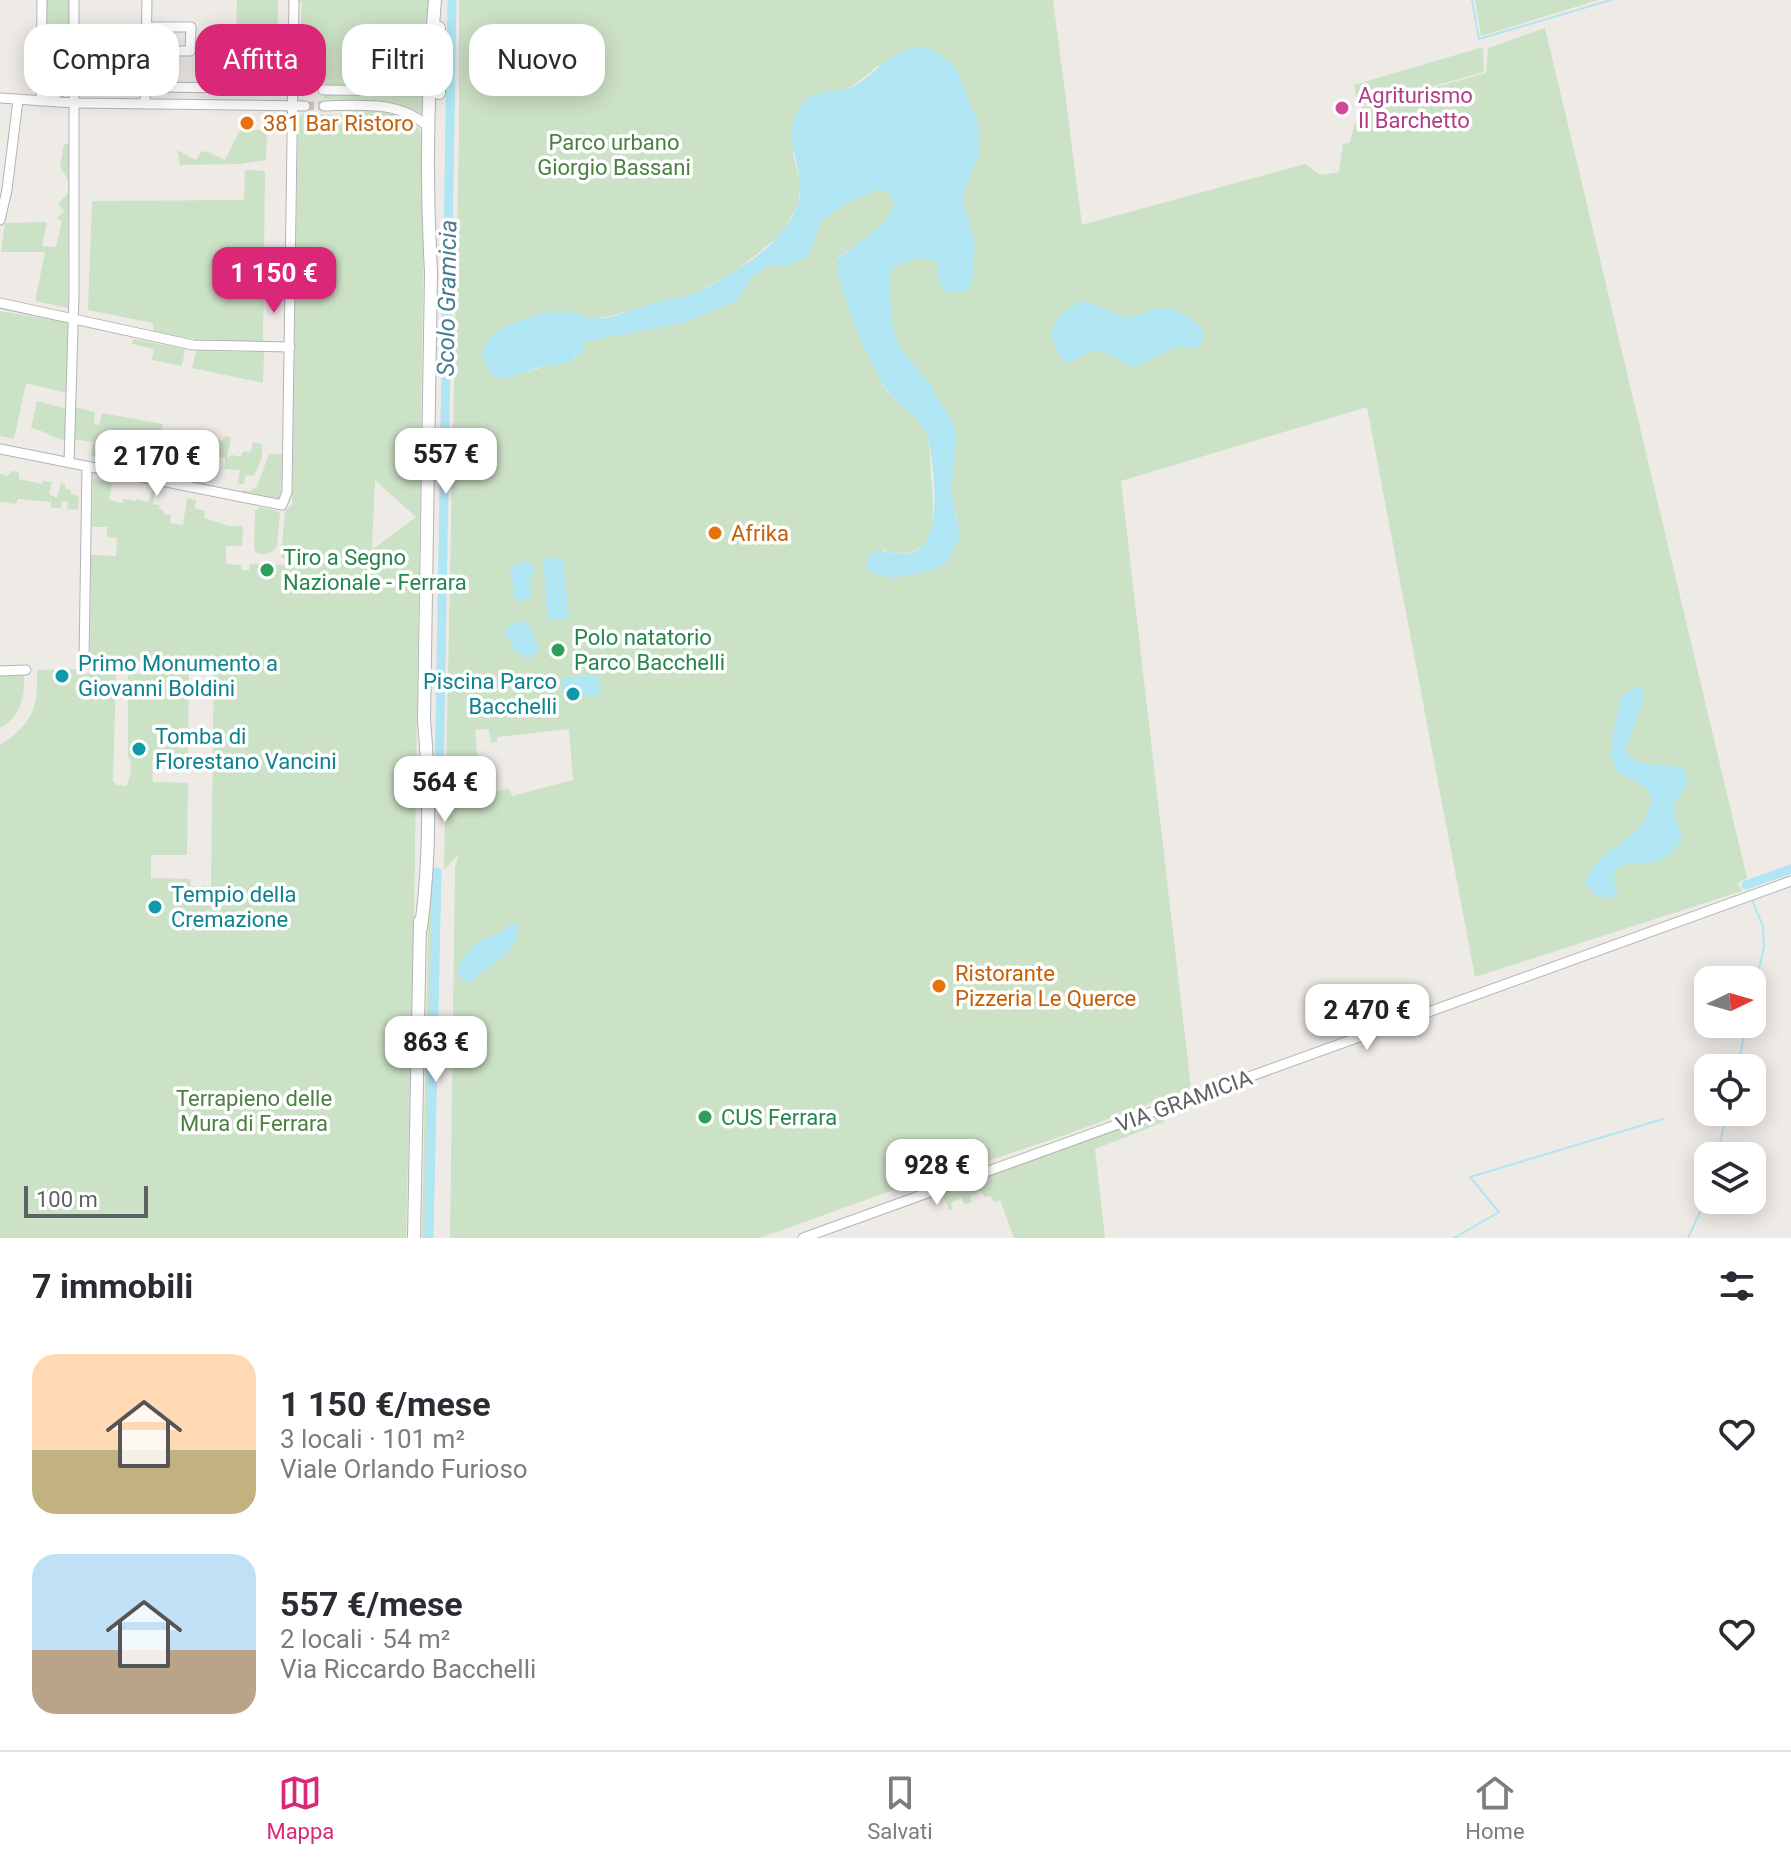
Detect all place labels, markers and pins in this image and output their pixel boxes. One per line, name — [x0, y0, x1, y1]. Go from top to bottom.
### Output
place label: Agriturismo Il Barchetto — [1358, 83, 1473, 133]
marker: Agriturismo Il Barchetto — [1333, 99, 1351, 117]
place label: 381 Bar Ristoro — [263, 111, 414, 136]
marker: 381 Bar Ristoro — [238, 114, 256, 132]
pin: 1 150 € — [200, 247, 348, 315]
pin: 557 € — [390, 428, 502, 496]
pin: 2 170 € — [83, 430, 231, 498]
place label: Afrika — [731, 521, 789, 546]
marker: Afrika — [706, 524, 724, 542]
place label: Tiro a Segno Nazionale - Ferrara — [283, 545, 467, 595]
marker: Tiro a Segno Nazionale - Ferrara — [258, 561, 276, 579]
place label: Polo natatorio Parco Bacchelli — [574, 625, 725, 675]
marker: Polo natatorio Parco Bacchelli — [549, 641, 567, 659]
place label: Primo Monumento a Giovanni Boldini — [78, 651, 278, 701]
marker: Primo Monumento a Giovanni Boldini — [53, 667, 71, 685]
place label: Piscina Parco Bacchelli — [423, 669, 557, 719]
marker: Piscina Parco Bacchelli — [564, 685, 582, 703]
place label: Tomba di Florestano Vancini — [155, 724, 337, 774]
marker: Tomba di Florestano Vancini — [130, 740, 148, 758]
pin: 564 € — [389, 756, 501, 824]
place label: Tempio della Cremazione — [171, 882, 296, 932]
marker: Tempio della Cremazione — [146, 898, 164, 916]
place label: Ristorante Pizzeria Le Querce — [955, 961, 1136, 1011]
marker: Ristorante Pizzeria Le Querce — [930, 977, 948, 995]
pin: 2 470 € — [1293, 984, 1441, 1052]
pin: 863 € — [380, 1016, 492, 1084]
place label: CUS Ferrara — [721, 1105, 837, 1130]
marker: CUS Ferrara — [696, 1108, 714, 1126]
pin: 928 € — [881, 1139, 993, 1207]

